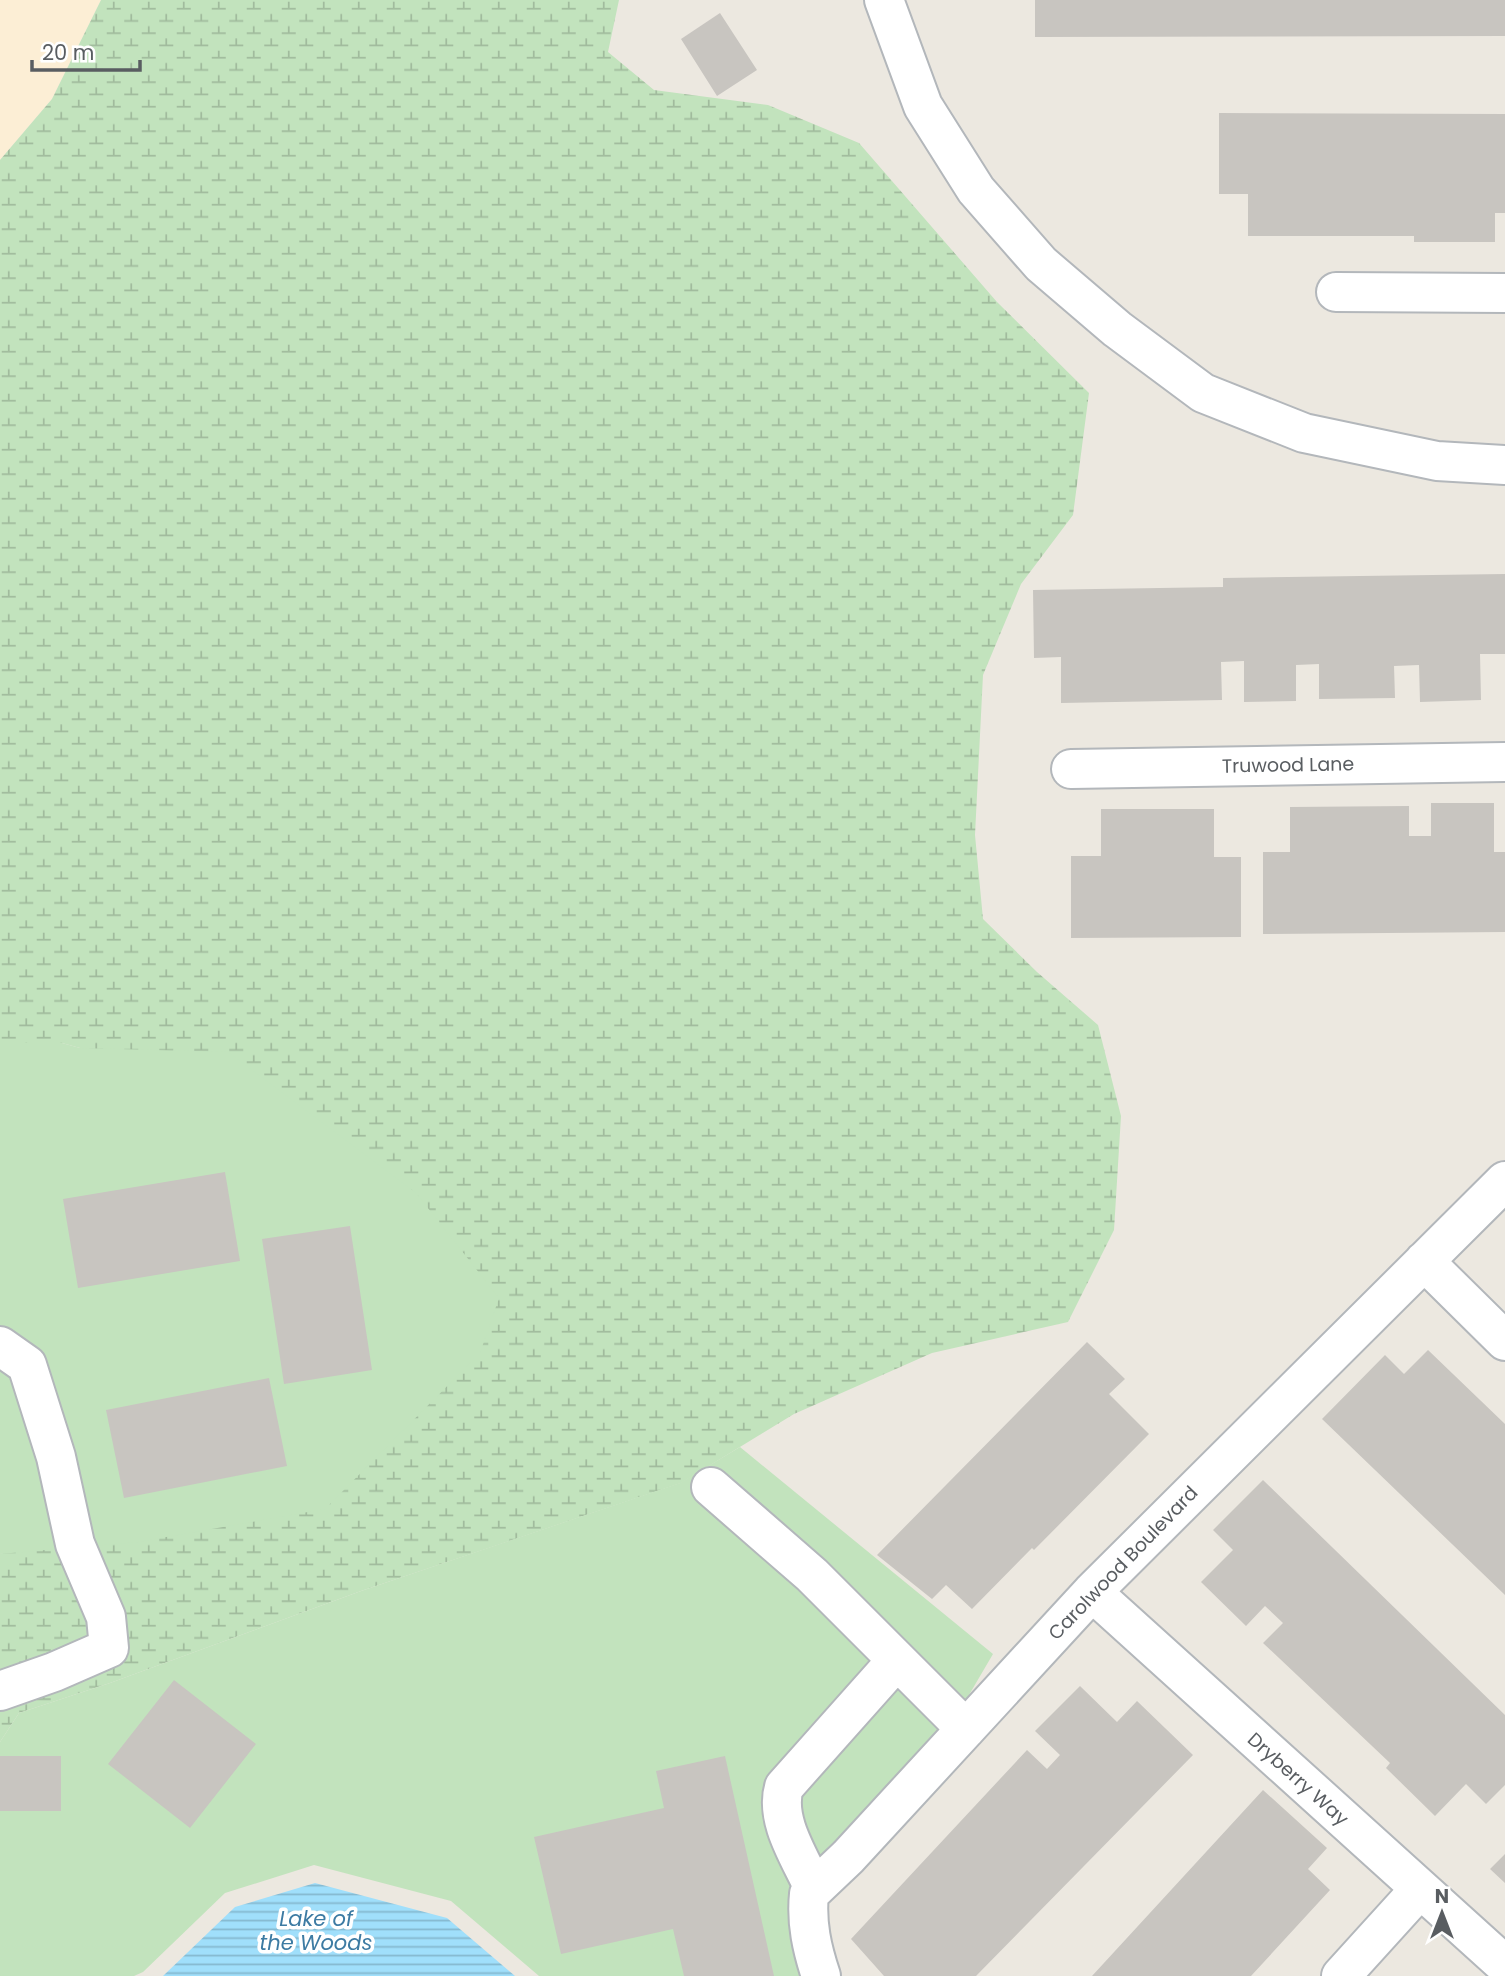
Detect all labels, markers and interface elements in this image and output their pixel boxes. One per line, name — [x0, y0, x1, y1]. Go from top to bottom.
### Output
scale bar — [32, 28, 140, 72]
text: 20 m — [42, 38, 95, 67]
street label: Truwood Lane — [1222, 750, 1354, 780]
street label: Carolwood Boulevard — [1042, 1480, 1204, 1646]
street label: Dryberry Way — [1241, 1726, 1355, 1832]
north arrow — [1407, 1878, 1477, 1948]
text: N — [1435, 1883, 1449, 1910]
water label: Lake of the Woods — [260, 1904, 372, 1957]

